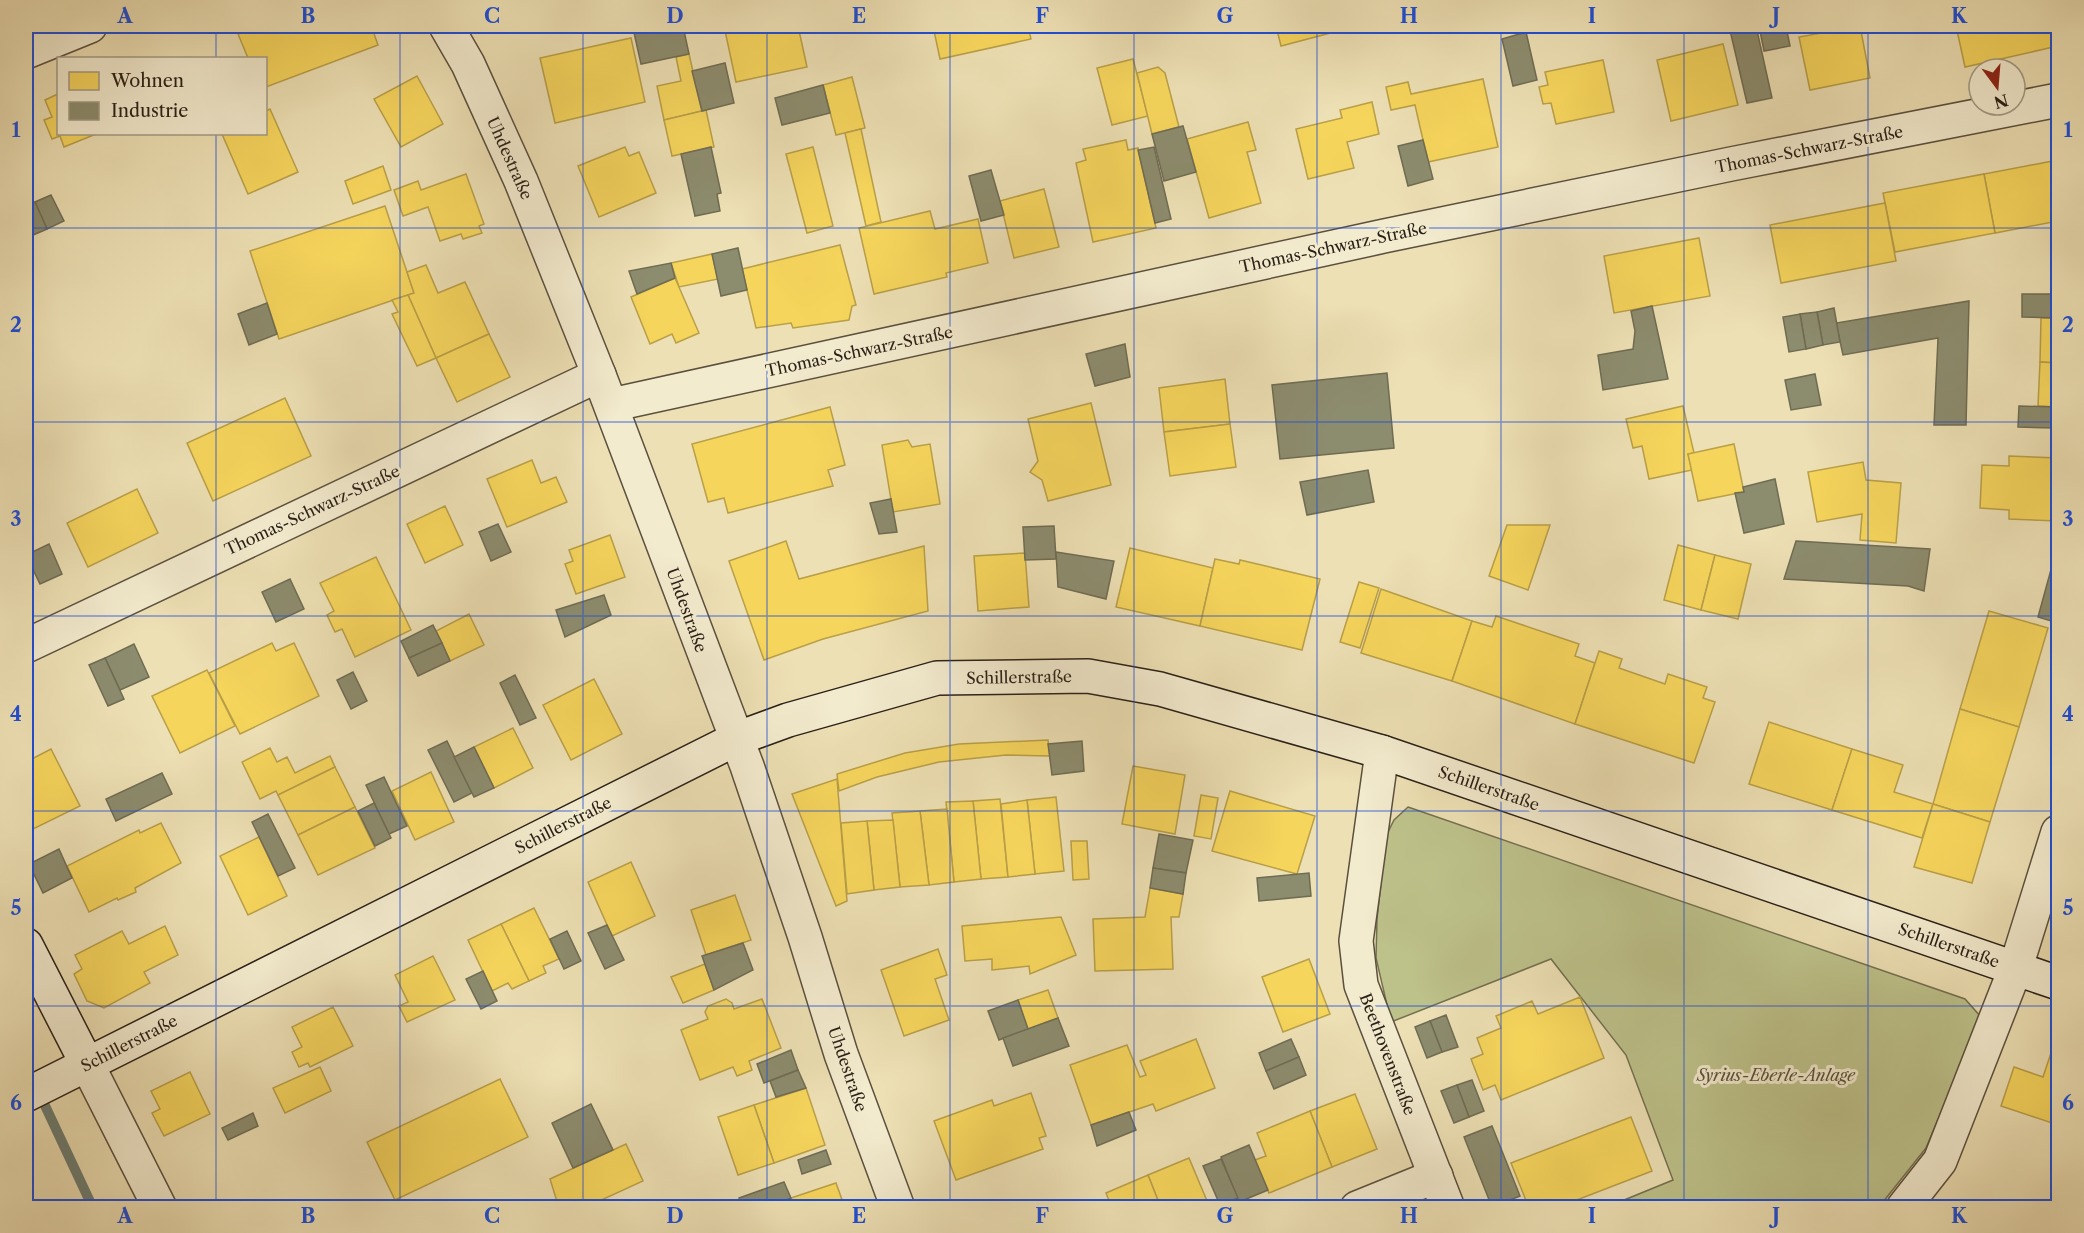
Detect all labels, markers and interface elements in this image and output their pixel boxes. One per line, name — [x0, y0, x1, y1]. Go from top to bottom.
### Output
text: A — [116, 4, 133, 28]
text: B — [301, 4, 316, 28]
text: C — [484, 4, 500, 28]
text: D — [666, 4, 684, 28]
text: E — [852, 4, 866, 28]
text: F — [1035, 4, 1049, 28]
text: G — [1217, 4, 1234, 28]
text: H — [1400, 4, 1418, 28]
text: I — [1588, 4, 1596, 28]
text: J — [1768, 4, 1780, 28]
text: K — [1951, 4, 1968, 28]
legend — [57, 57, 267, 135]
north arrow — [1967, 57, 2027, 117]
text: Wohnen — [110, 70, 184, 92]
text: N — [1992, 90, 2011, 113]
text: Industrie — [111, 100, 188, 122]
street label: Uhdestraße — [483, 113, 537, 203]
text: 1 — [12, 118, 21, 142]
text: 1 — [2064, 118, 2073, 142]
street label: Thomas-Schwarz-Straße — [1713, 121, 1905, 177]
street label: Thomas-Schwarz-Straße — [1238, 217, 1429, 277]
text: 2 — [10, 313, 22, 337]
text: 2 — [2062, 313, 2074, 337]
street label: Thomas-Schwarz-Straße — [764, 321, 955, 381]
street label: Thomas-Schwarz-Straße — [221, 461, 403, 559]
text: 3 — [10, 507, 22, 531]
text: 3 — [2062, 507, 2074, 531]
street label: Uhdestraße — [662, 565, 712, 655]
street label: Schillerstraße — [966, 666, 1072, 688]
text: 4 — [10, 702, 22, 726]
text: 4 — [2062, 702, 2074, 726]
street label: Schillerstraße — [1436, 761, 1542, 815]
street label: Schillerstraße — [511, 792, 615, 858]
text: 5 — [10, 896, 22, 920]
text: 5 — [2062, 896, 2074, 920]
street label: Schillerstraße — [1896, 918, 2002, 972]
street label: Beethovenstraße — [1356, 990, 1420, 1118]
street label: Schillerstraße — [77, 1010, 181, 1076]
street label: Uhdestraße — [824, 1024, 872, 1114]
park label: Syrius-Eberle-Anlage — [1696, 1065, 1856, 1085]
text: 6 — [10, 1091, 22, 1115]
text: 6 — [2062, 1091, 2074, 1115]
text: A — [116, 1204, 133, 1228]
text: B — [301, 1204, 316, 1228]
text: C — [484, 1204, 500, 1228]
text: D — [666, 1204, 684, 1228]
text: E — [852, 1204, 866, 1228]
text: F — [1035, 1204, 1049, 1228]
text: G — [1217, 1204, 1234, 1228]
text: H — [1400, 1204, 1418, 1228]
text: I — [1588, 1204, 1596, 1228]
text: J — [1768, 1204, 1780, 1228]
text: K — [1951, 1204, 1968, 1228]

